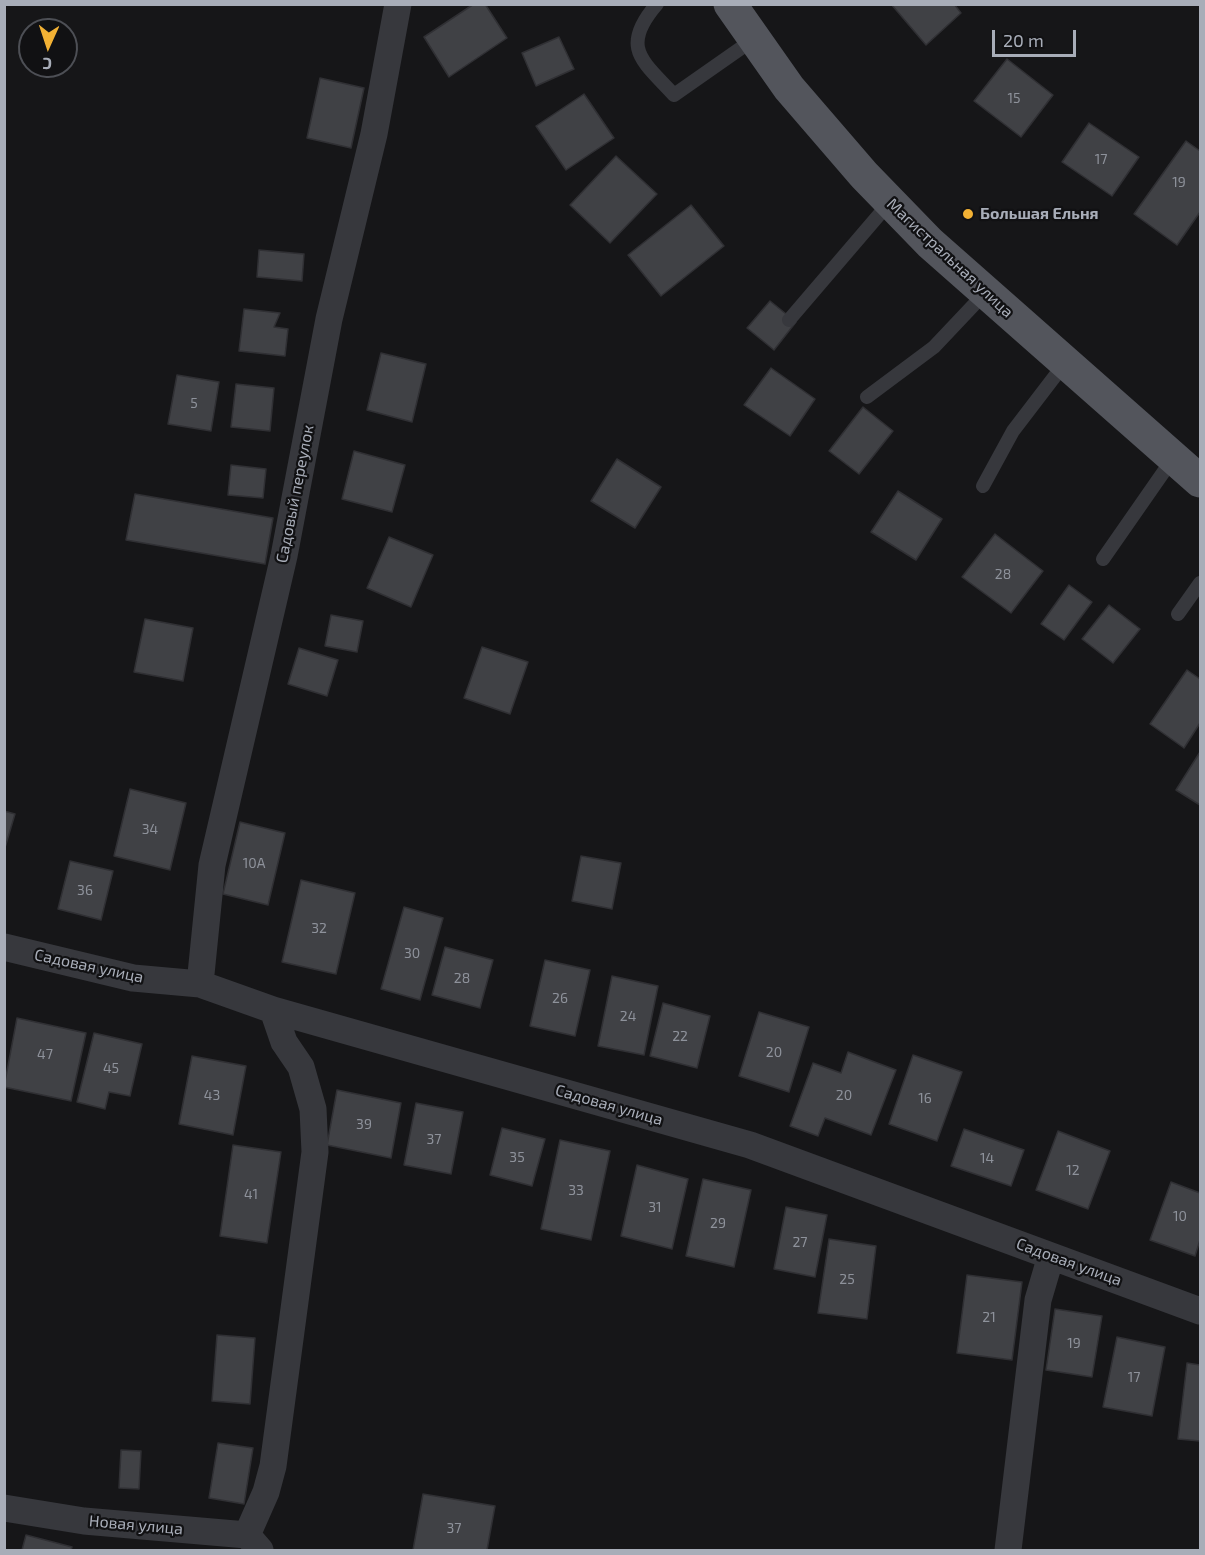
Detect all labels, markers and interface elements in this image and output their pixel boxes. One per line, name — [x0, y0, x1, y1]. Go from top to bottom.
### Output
north arrow — [18, 18, 78, 78]
scale bar — [995, 18, 1079, 56]
text: 20 m — [1003, 29, 1044, 51]
text: С — [42, 55, 52, 74]
house number: 15 — [1007, 90, 1021, 106]
house number: 17 — [1095, 151, 1107, 167]
house number: 19 — [1172, 174, 1186, 190]
street label: Магистральная улица — [883, 194, 1017, 322]
place label: Большая Ельня — [980, 204, 1099, 224]
marker: Большая Ельня — [961, 207, 975, 221]
house number: 5 — [190, 395, 198, 411]
street label: Садовый переулок — [272, 423, 318, 565]
house number: 28 — [995, 566, 1011, 582]
house number: 34 — [142, 821, 158, 837]
house number: 10А — [243, 855, 265, 871]
house number: 36 — [77, 882, 93, 898]
house number: 32 — [311, 920, 327, 936]
street label: Садовая улица — [33, 945, 145, 987]
house number: 30 — [404, 945, 420, 961]
house number: 28 — [454, 970, 470, 986]
house number: 26 — [552, 990, 568, 1006]
house number: 24 — [620, 1008, 636, 1024]
house number: 22 — [672, 1028, 688, 1044]
house number: 20 — [766, 1044, 782, 1060]
house number: 47 — [37, 1046, 53, 1062]
house number: 45 — [103, 1060, 119, 1076]
street label: Садовая улица — [553, 1080, 665, 1130]
house number: 43 — [204, 1087, 220, 1103]
house number: 20 — [836, 1087, 852, 1103]
house number: 16 — [918, 1090, 932, 1106]
house number: 39 — [356, 1116, 372, 1132]
house number: 37 — [427, 1131, 441, 1147]
house number: 35 — [509, 1149, 525, 1165]
house number: 14 — [980, 1150, 994, 1166]
house number: 12 — [1066, 1162, 1080, 1178]
house number: 33 — [568, 1182, 584, 1198]
house number: 41 — [244, 1186, 258, 1202]
house number: 31 — [648, 1199, 662, 1215]
house number: 10 — [1173, 1208, 1187, 1224]
house number: 29 — [710, 1215, 726, 1231]
house number: 27 — [792, 1234, 808, 1250]
street label: Садовая улица — [1014, 1234, 1124, 1290]
house number: 25 — [839, 1271, 855, 1287]
house number: 21 — [982, 1309, 996, 1325]
house number: 19 — [1067, 1335, 1081, 1351]
house number: 17 — [1128, 1369, 1140, 1385]
street label: Новая улица — [88, 1511, 184, 1539]
house number: 37 — [447, 1520, 461, 1536]

